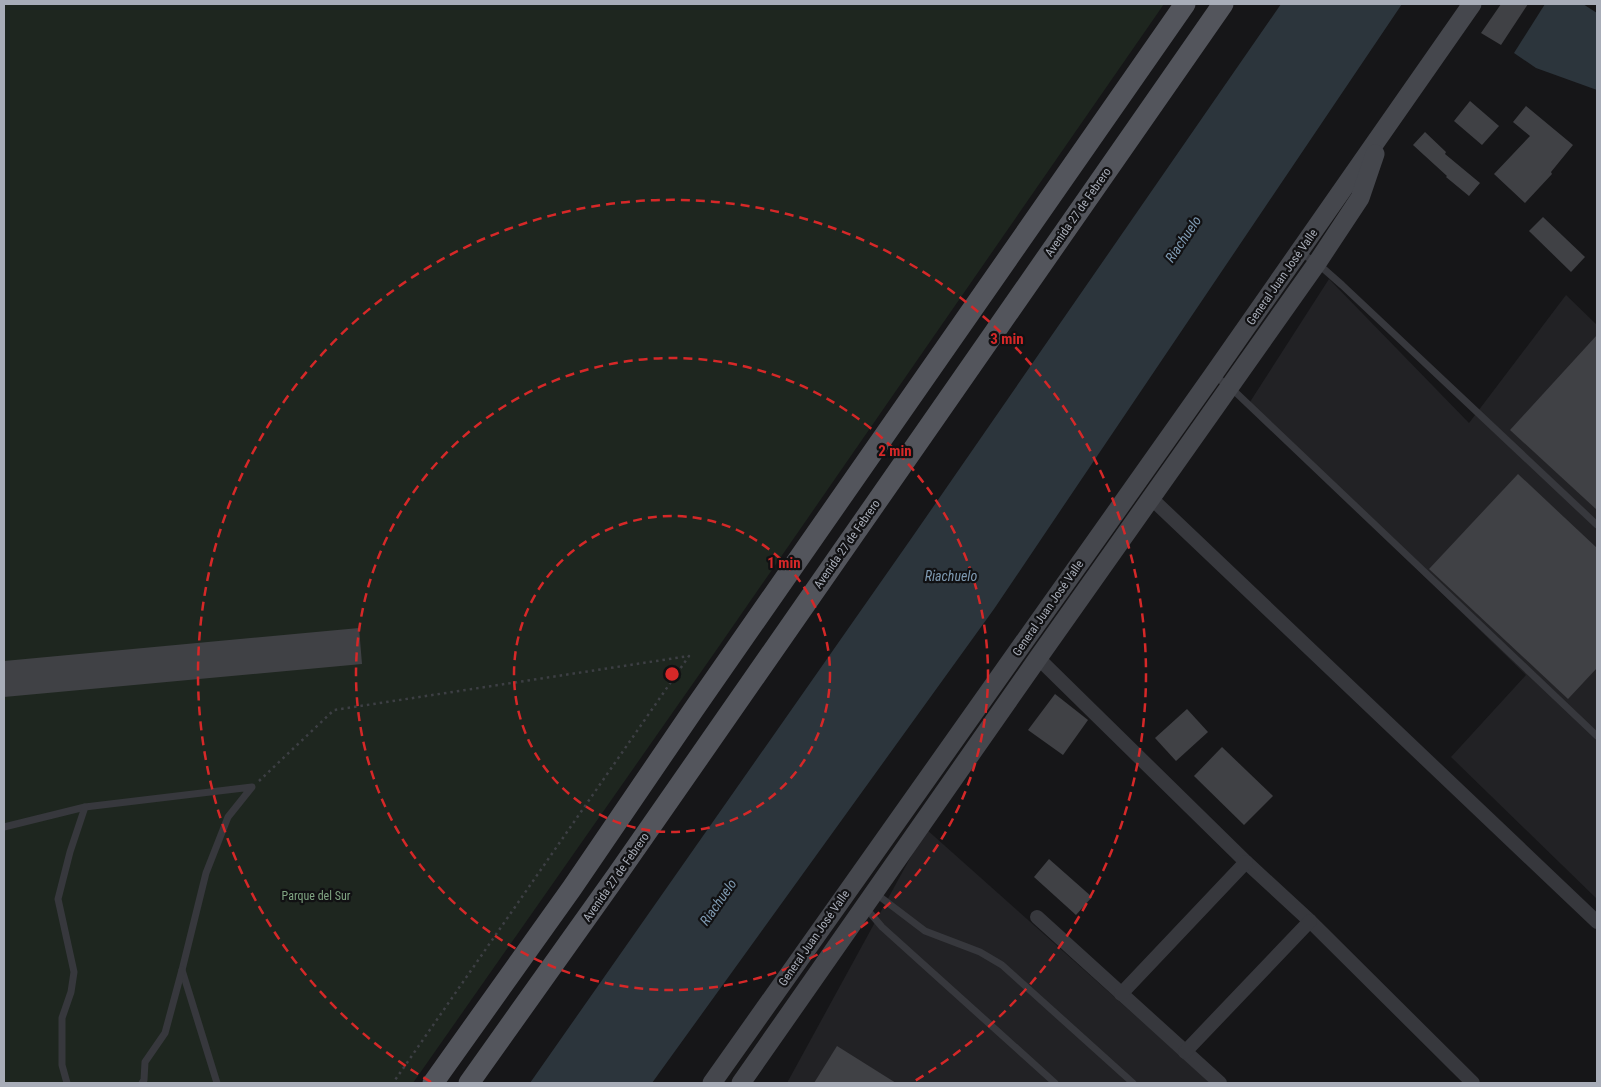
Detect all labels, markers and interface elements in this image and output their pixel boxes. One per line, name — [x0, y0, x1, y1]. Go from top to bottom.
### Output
street label: Avenida 27 de Febrero — [1042, 165, 1114, 259]
water label: Riachuelo — [1162, 213, 1204, 265]
street label: General Juan José Valle — [1244, 226, 1321, 328]
text: 3 min — [990, 330, 1024, 348]
text: 2 min — [878, 442, 912, 460]
street label: Avenida 27 de Febrero — [811, 497, 883, 591]
text: 1 min — [767, 554, 801, 572]
street label: General Juan José Valle — [1010, 557, 1087, 659]
water label: Riachuelo — [925, 568, 977, 584]
centre of rings — [663, 665, 681, 683]
street label: Avenida 27 de Febrero — [580, 830, 652, 924]
water label: Riachuelo — [696, 876, 740, 928]
street label: General Juan José Valle — [776, 887, 853, 989]
park label: Parque del Sur — [282, 889, 351, 903]

